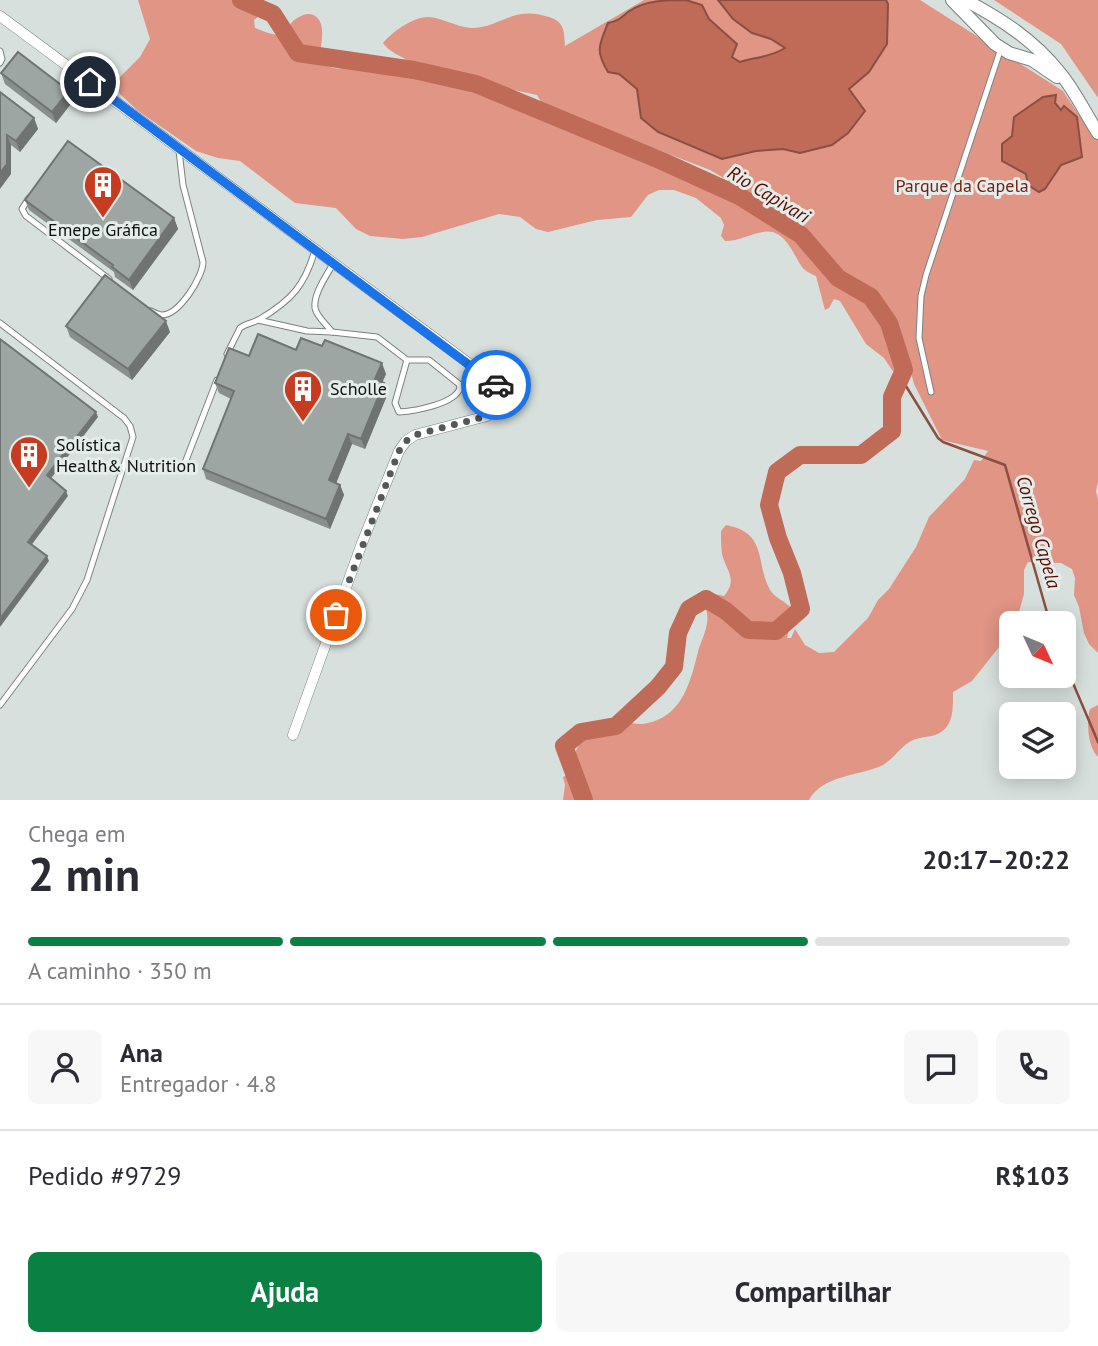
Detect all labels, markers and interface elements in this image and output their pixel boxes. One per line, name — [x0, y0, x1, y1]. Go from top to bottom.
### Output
pin — [60, 52, 120, 112]
icon: home — [71, 63, 109, 101]
water label: Rio Capivari — [723, 160, 815, 229]
building icon: Emepe Gráfica — [82, 164, 124, 219]
park label: Parque da Capela — [895, 174, 1029, 197]
place label: Emepe Gráfica — [48, 218, 158, 241]
courier — [461, 350, 531, 420]
icon: car — [477, 366, 515, 404]
building icon: Scholle — [282, 368, 324, 423]
place label: Scholle — [330, 377, 387, 400]
place label: Solística Health& Nutrition — [56, 433, 196, 477]
building icon: Solística Health& Nutrition — [8, 434, 50, 489]
water label: Corrego Capela — [1011, 473, 1067, 592]
pin — [306, 585, 366, 645]
icon: bag — [317, 596, 355, 634]
north arrow — [999, 611, 1076, 688]
map controls — [999, 611, 1076, 779]
button: layers — [999, 702, 1076, 779]
text: Chega em — [28, 819, 125, 848]
text: 20:17–20:22 — [923, 843, 1070, 876]
text: 2 min — [28, 844, 140, 904]
text: A caminho · 350 m — [28, 956, 212, 985]
button: person — [28, 1030, 102, 1104]
button: chat — [904, 1030, 978, 1104]
button: phone — [996, 1030, 1070, 1104]
text: Ana — [120, 1036, 163, 1069]
text: Entregador · 4.8 — [120, 1069, 277, 1098]
text: Pedido #9729 — [28, 1159, 181, 1192]
text: R$103 — [995, 1159, 1070, 1192]
button: Ajuda — [28, 1252, 542, 1332]
button: Compartilhar — [556, 1252, 1070, 1332]

